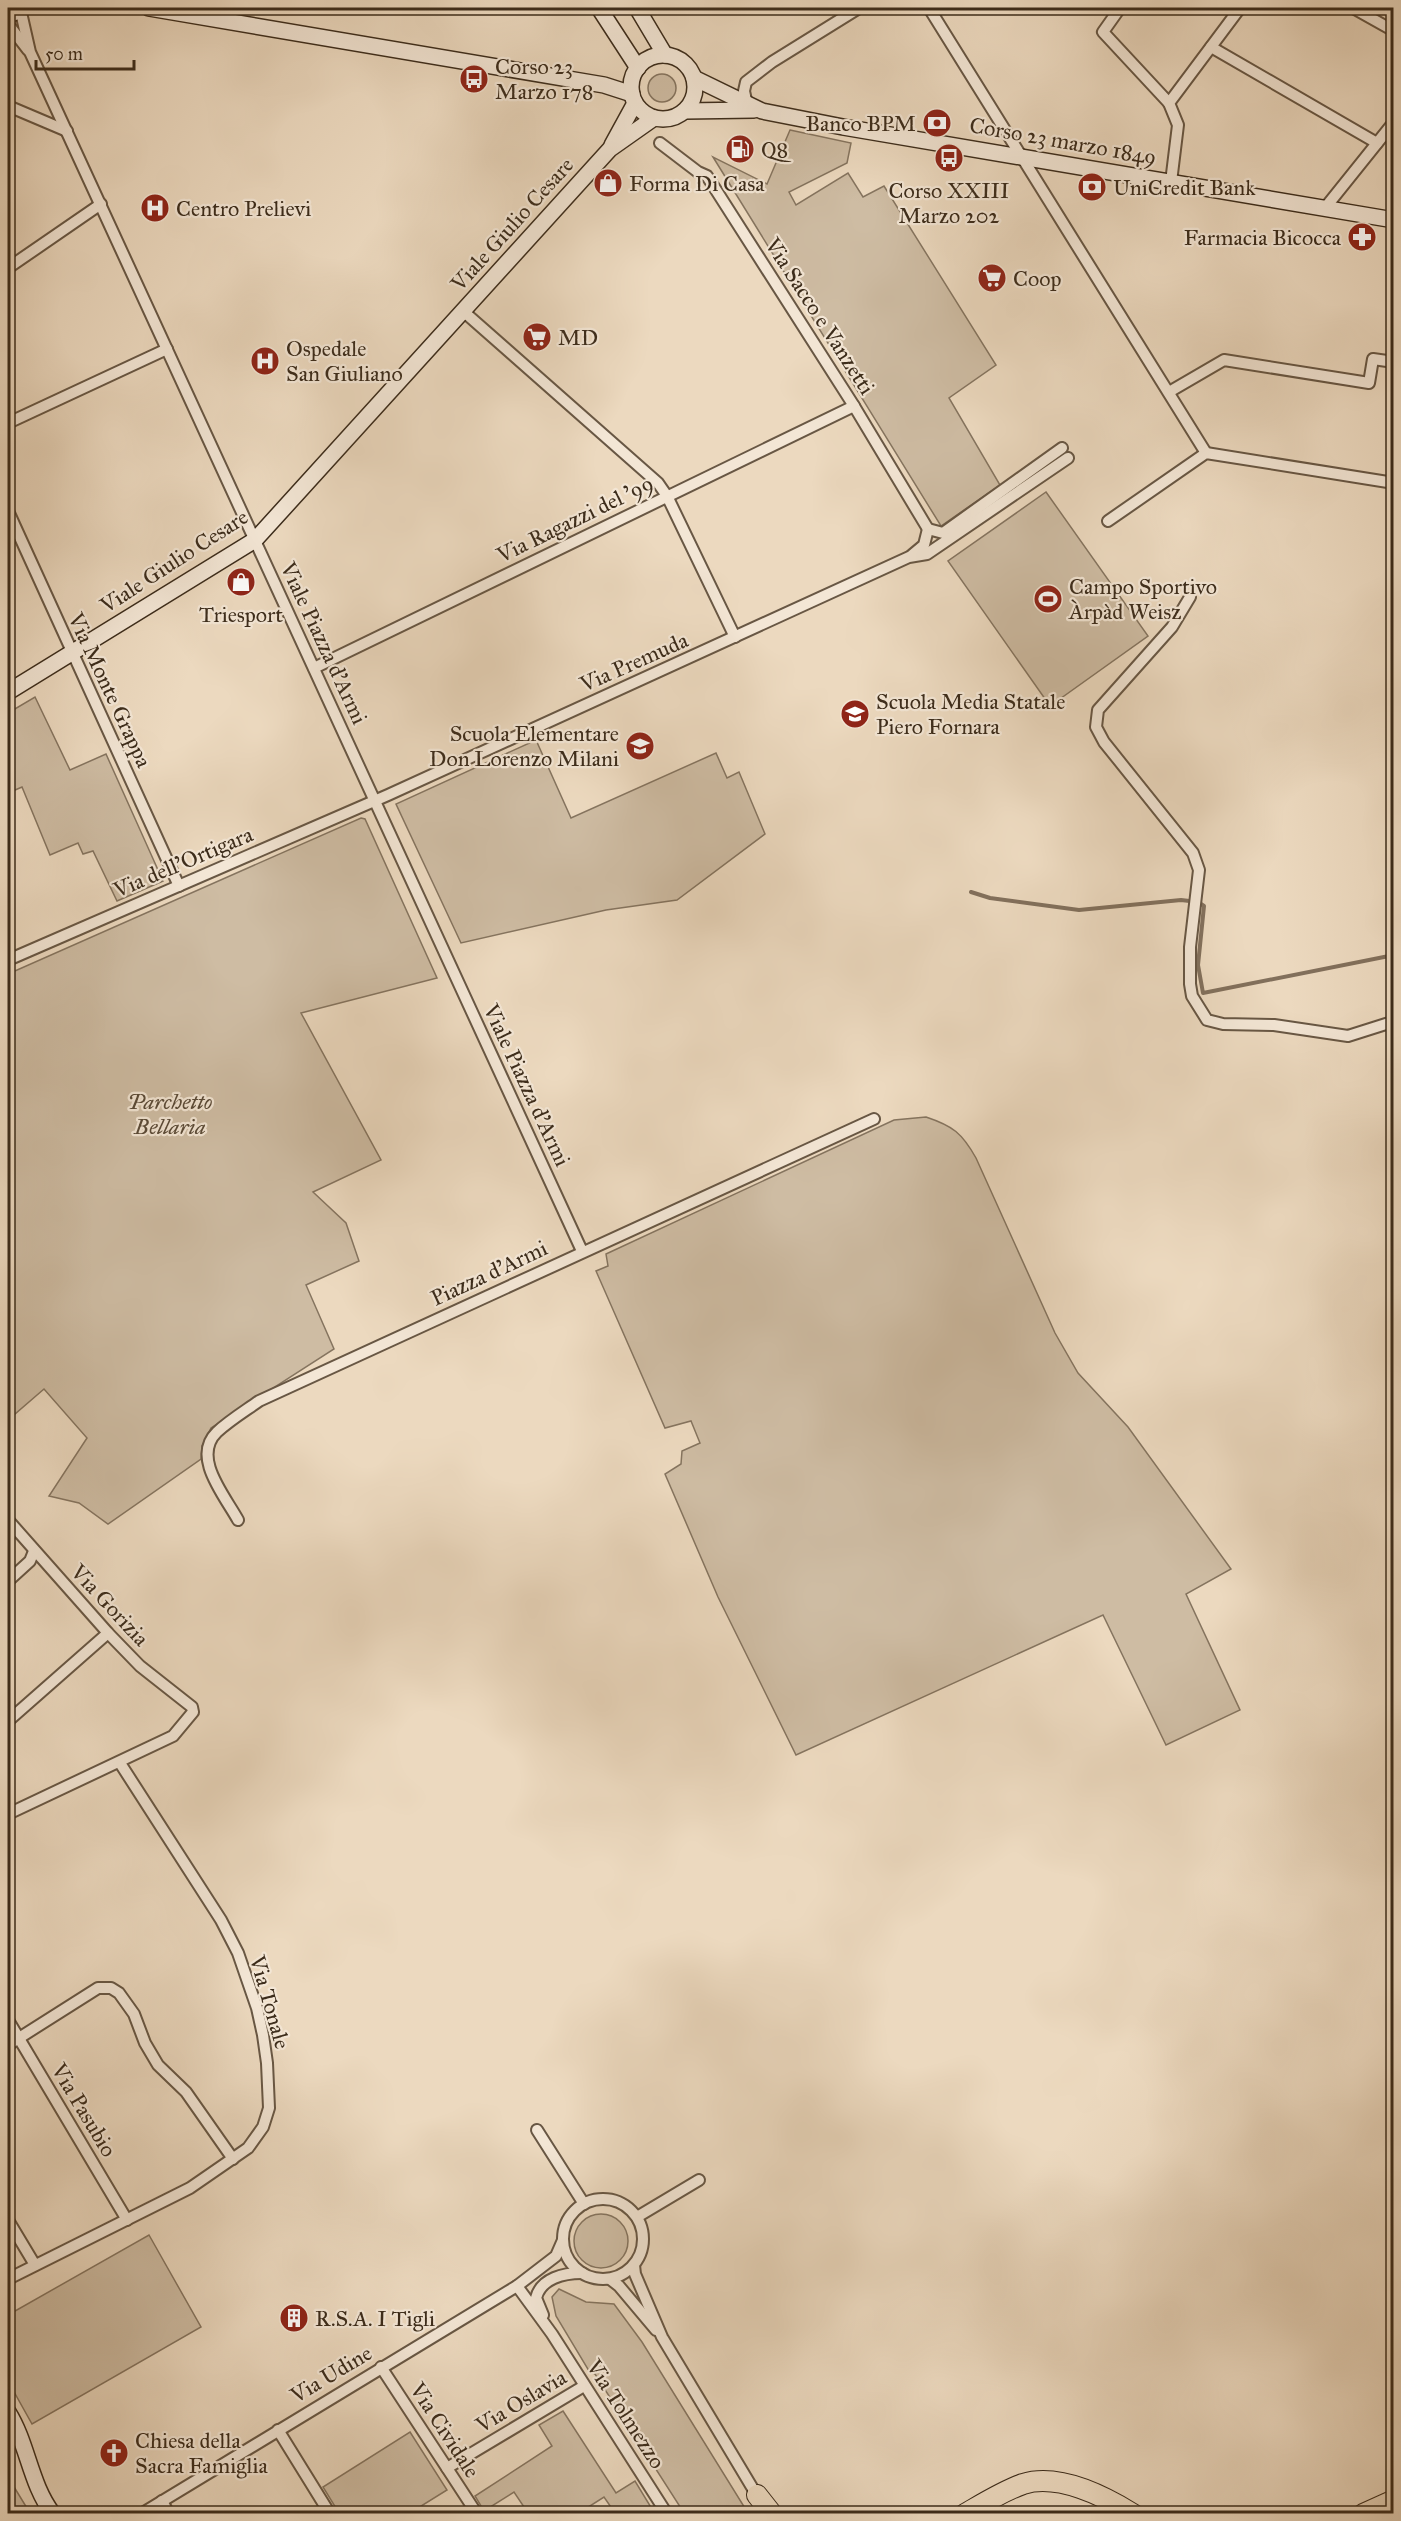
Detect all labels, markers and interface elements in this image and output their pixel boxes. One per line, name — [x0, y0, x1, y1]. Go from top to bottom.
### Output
scale bar — [36, 33, 134, 71]
text: 50 m — [45, 43, 83, 65]
place label: Corso 23 Marzo 178 — [495, 53, 594, 105]
bus stop icon: Corso 23 Marzo 178 — [458, 63, 490, 95]
bank icon: Banco BPM — [921, 107, 953, 139]
place label: Banco BPM — [805, 110, 916, 137]
street label: Corso 23 marzo 1849 — [967, 111, 1159, 171]
fuel station icon: Q8 — [724, 133, 756, 165]
place label: Q8 — [761, 136, 792, 163]
bus stop icon: Corso XXIII Marzo 202 — [933, 142, 965, 174]
street label: Viale Giulio Cesare — [444, 152, 579, 297]
shop icon: Forma Di Casa — [592, 167, 624, 199]
place label: Forma Di Casa — [629, 170, 765, 197]
bank icon: UniCredit Bank — [1076, 171, 1108, 203]
place label: UniCredit Bank — [1113, 174, 1256, 201]
place label: Corso XXIII Marzo 202 — [889, 177, 1009, 229]
hospital icon: Centro Prelievi — [139, 192, 171, 224]
place label: Centro Prelievi — [176, 195, 311, 222]
pharmacy icon: Farmacia Bicocca — [1346, 221, 1378, 253]
place label: Farmacia Bicocca — [1184, 224, 1342, 251]
street label: Via Sacco e Vanzetti — [759, 232, 881, 399]
supermarket icon: Coop — [976, 262, 1008, 294]
place label: Coop — [1013, 265, 1062, 292]
supermarket icon: MD — [521, 321, 553, 353]
place label: MD — [558, 324, 598, 351]
place label: Ospedale San Giuliano — [286, 335, 403, 387]
hospital icon: Ospedale San Giuliano — [249, 345, 281, 377]
street label: Via Ragazzi del '99 — [491, 469, 658, 569]
street label: Viale Giulio Cesare — [94, 503, 253, 619]
street label: Viale Piazza d'Armi — [274, 557, 373, 728]
shop icon: Triesport — [225, 566, 257, 598]
place label: Campo Sportivo Àrpàd Weisz — [1068, 573, 1217, 625]
sports icon: Campo Sportivo Àrpàd Weisz — [1032, 583, 1064, 615]
place label: Triesport — [199, 601, 283, 628]
street label: Via Monte Grappa — [62, 607, 158, 772]
street label: Via Premuda — [575, 626, 693, 698]
place label: Scuola Media Statale Piero Fornara — [876, 688, 1065, 740]
school or university icon: Scuola Media Statale Piero Fornara — [839, 698, 871, 730]
place label: Scuola Elementare Don Lorenzo Milani — [429, 720, 619, 772]
school or university icon: Scuola Elementare Don Lorenzo Milani — [624, 730, 656, 762]
street label: Via dell'Ortigara — [108, 820, 257, 904]
street label: Viale Piazza d'Armi — [477, 999, 576, 1170]
park label: Parchetto Bellaria — [128, 1088, 212, 1140]
street label: Piazza d'Armi — [426, 1234, 552, 1312]
street label: Via Gorizia — [65, 1558, 155, 1652]
street label: Via Tonale — [244, 1951, 296, 2052]
street label: Via Pasubio — [45, 2057, 122, 2162]
building icon: R.S.A. I Tigli — [278, 2302, 310, 2334]
place label: R.S.A. I Tigli — [315, 2305, 435, 2332]
street label: Via Udine — [284, 2339, 377, 2409]
street label: Via Tolmezzo — [580, 2353, 671, 2474]
street label: Via Oslavia — [470, 2363, 572, 2439]
street label: Via Cividale — [404, 2376, 486, 2483]
place label: Chiesa della Sacra Famiglia — [135, 2427, 268, 2479]
church icon: Chiesa della Sacra Famiglia — [98, 2437, 130, 2469]

